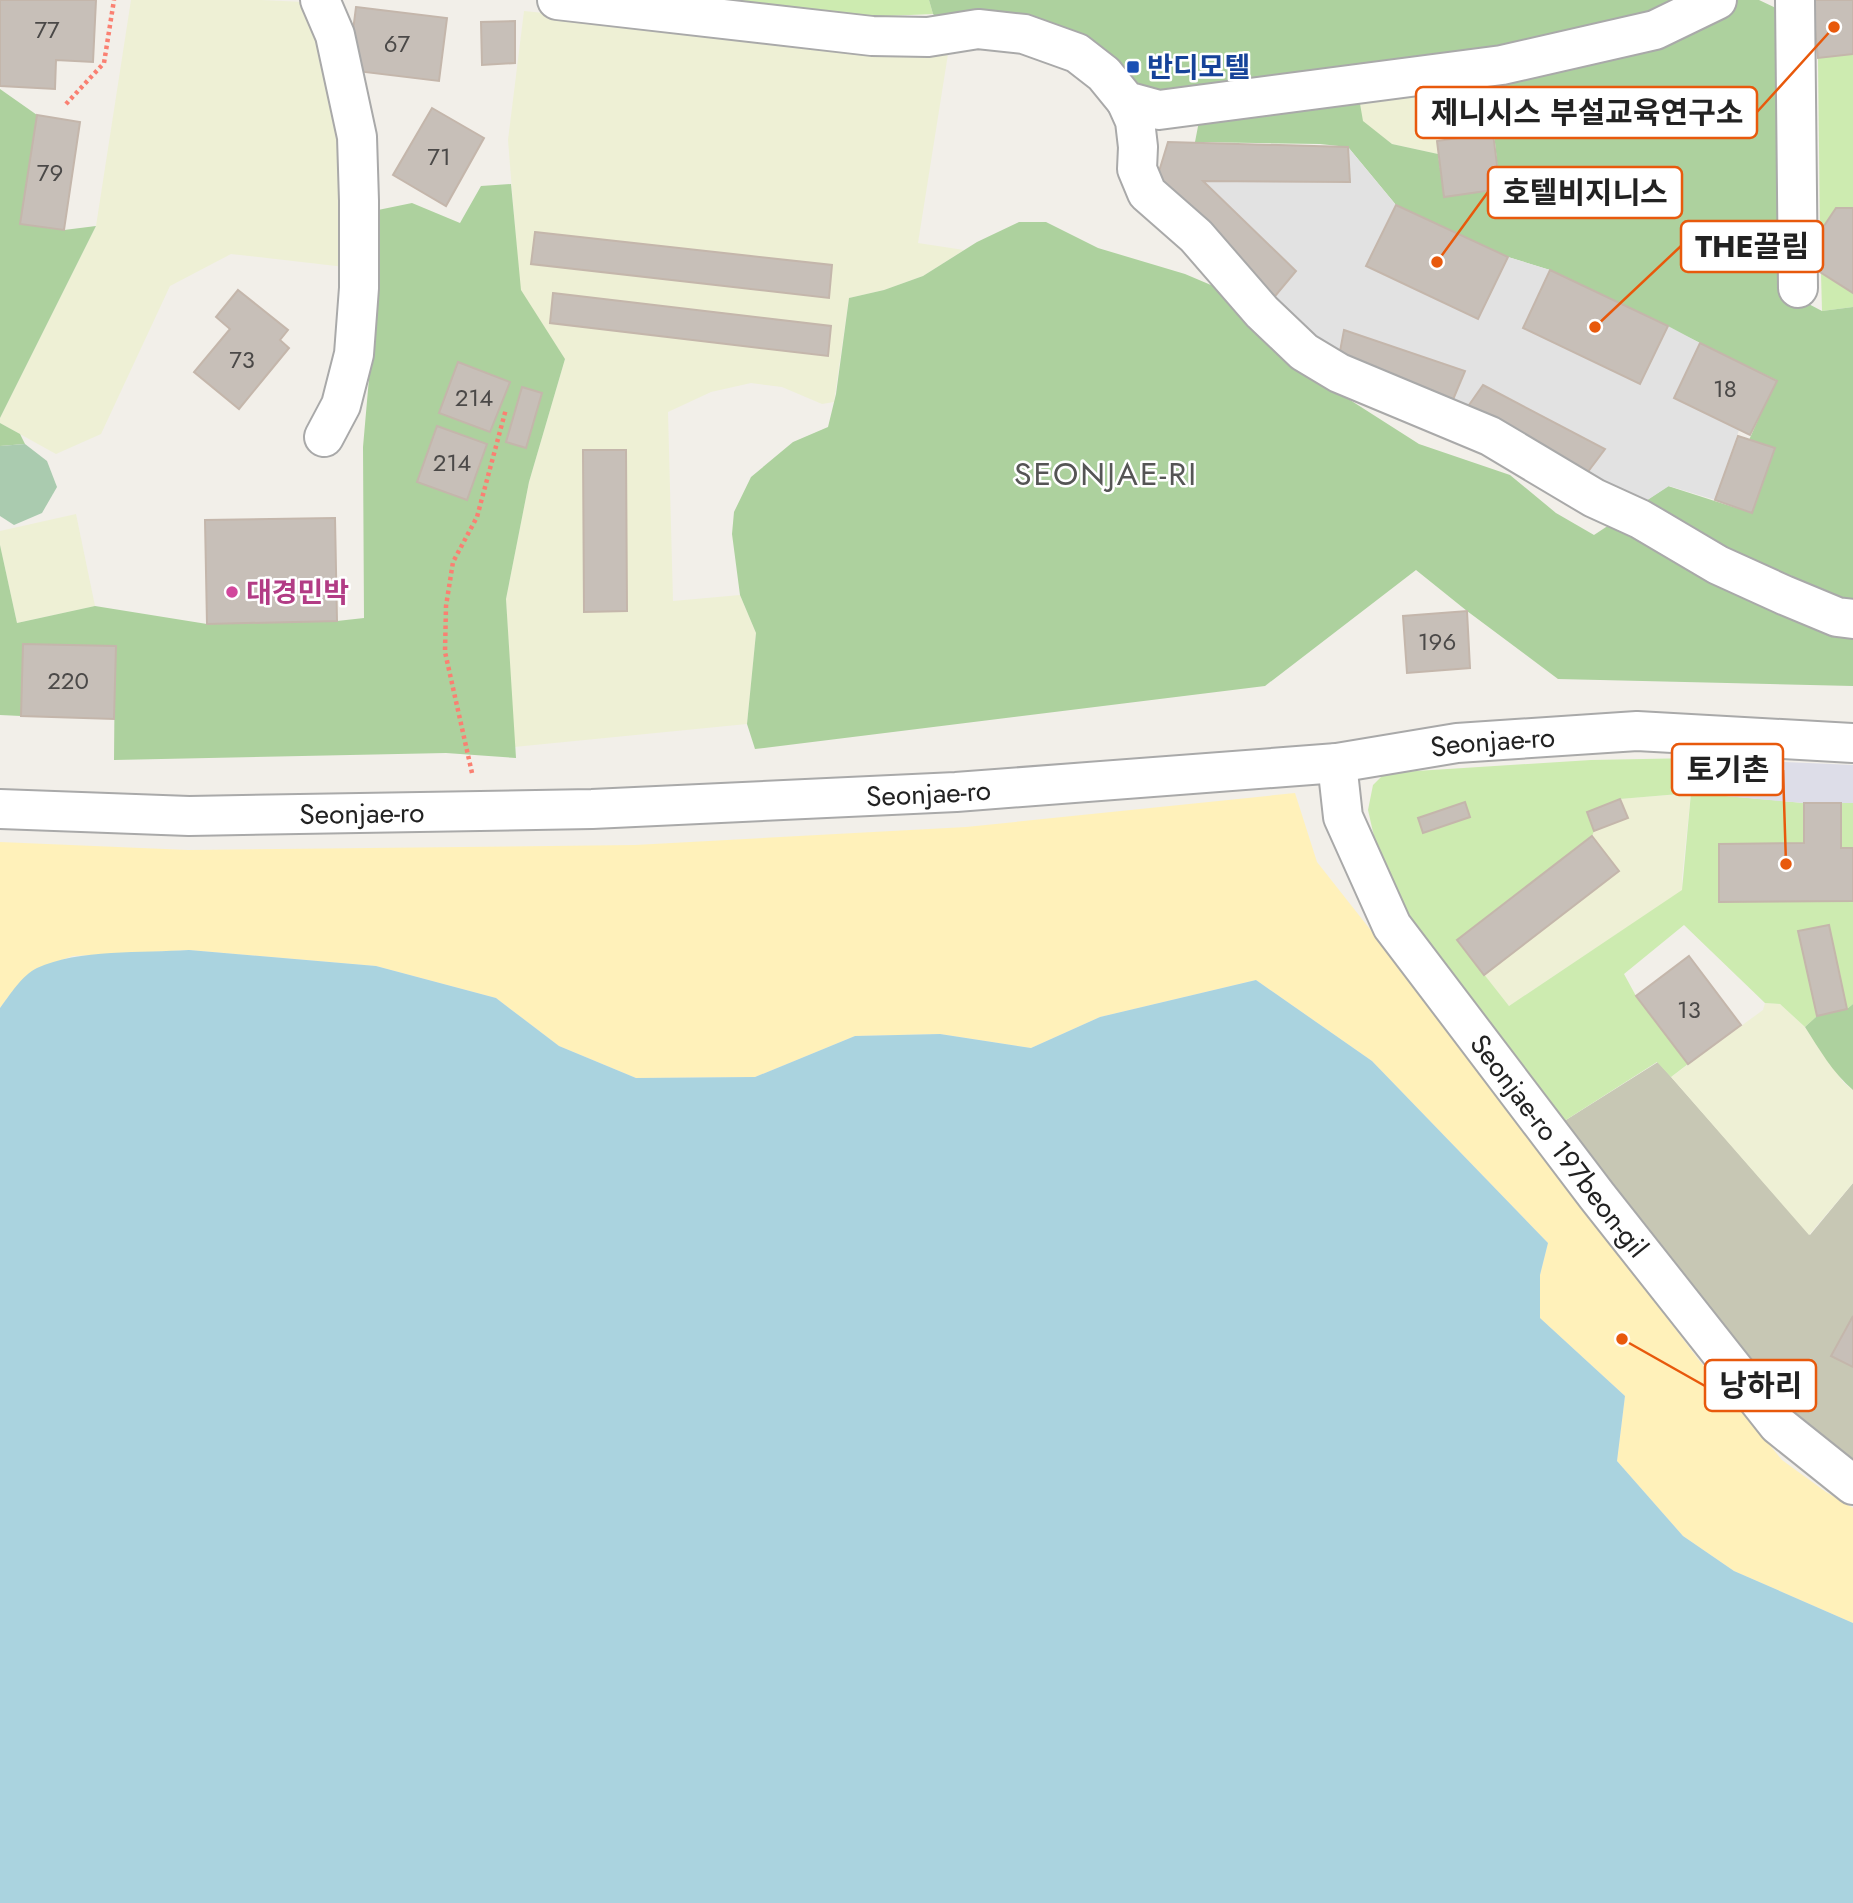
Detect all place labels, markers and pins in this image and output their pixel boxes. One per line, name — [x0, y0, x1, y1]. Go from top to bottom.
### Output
place label: 반디모텔 — [1147, 47, 1250, 88]
marker: 반디모텔 — [1125, 59, 1141, 75]
callout: 제니시스 부설교육연구소 — [1416, 87, 1757, 138]
callout: 호텔비지니스 — [1488, 167, 1682, 218]
callout: THE끌림 — [1681, 221, 1823, 272]
place label: 대경민박 — [246, 572, 349, 613]
marker: 대경민박 — [224, 584, 240, 600]
callout: 토기촌 — [1672, 744, 1783, 795]
callout: 낭하리 — [1705, 1360, 1816, 1411]

